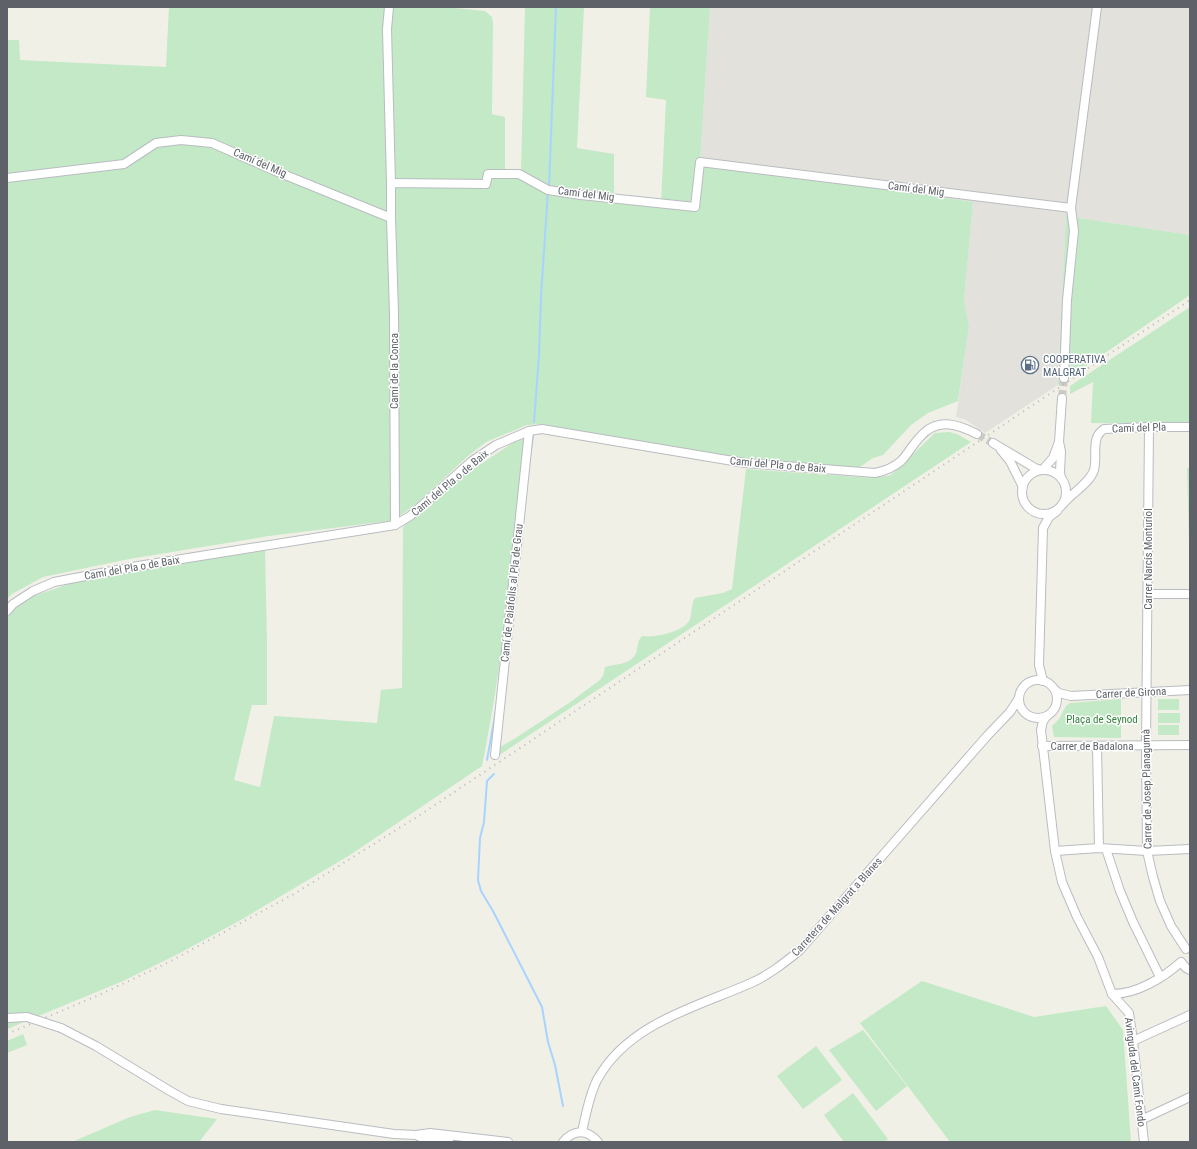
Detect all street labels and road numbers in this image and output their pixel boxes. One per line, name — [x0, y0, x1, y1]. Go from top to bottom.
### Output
street label: Camí del Mig — [231, 146, 289, 180]
street label: Camí del Mig — [887, 179, 945, 199]
street label: Camí del Mig — [557, 184, 615, 204]
street label: Camí de la Conca — [388, 333, 401, 409]
street label: Camí del Pla — [1112, 421, 1166, 435]
street label: Camí del Pla o de Baix — [409, 447, 491, 519]
street label: Camí del Pla o de Baix — [729, 454, 827, 476]
street label: Carrer Narcís Monturiol — [1142, 508, 1155, 610]
street label: Camí de Palafolls al Pla de Grau — [498, 523, 526, 663]
street label: Camí del Pla o de Baix — [83, 553, 181, 583]
street label: Carrer de Girona — [1095, 685, 1167, 701]
street label: Carrer de Josep Planagumà — [1139, 729, 1155, 849]
street label: Carrer de Badalona — [1051, 740, 1133, 753]
street label: Carretera de Malgrat a Blanes — [789, 855, 885, 959]
street label: Avinguda del Camí Fondo — [1122, 1017, 1148, 1128]

